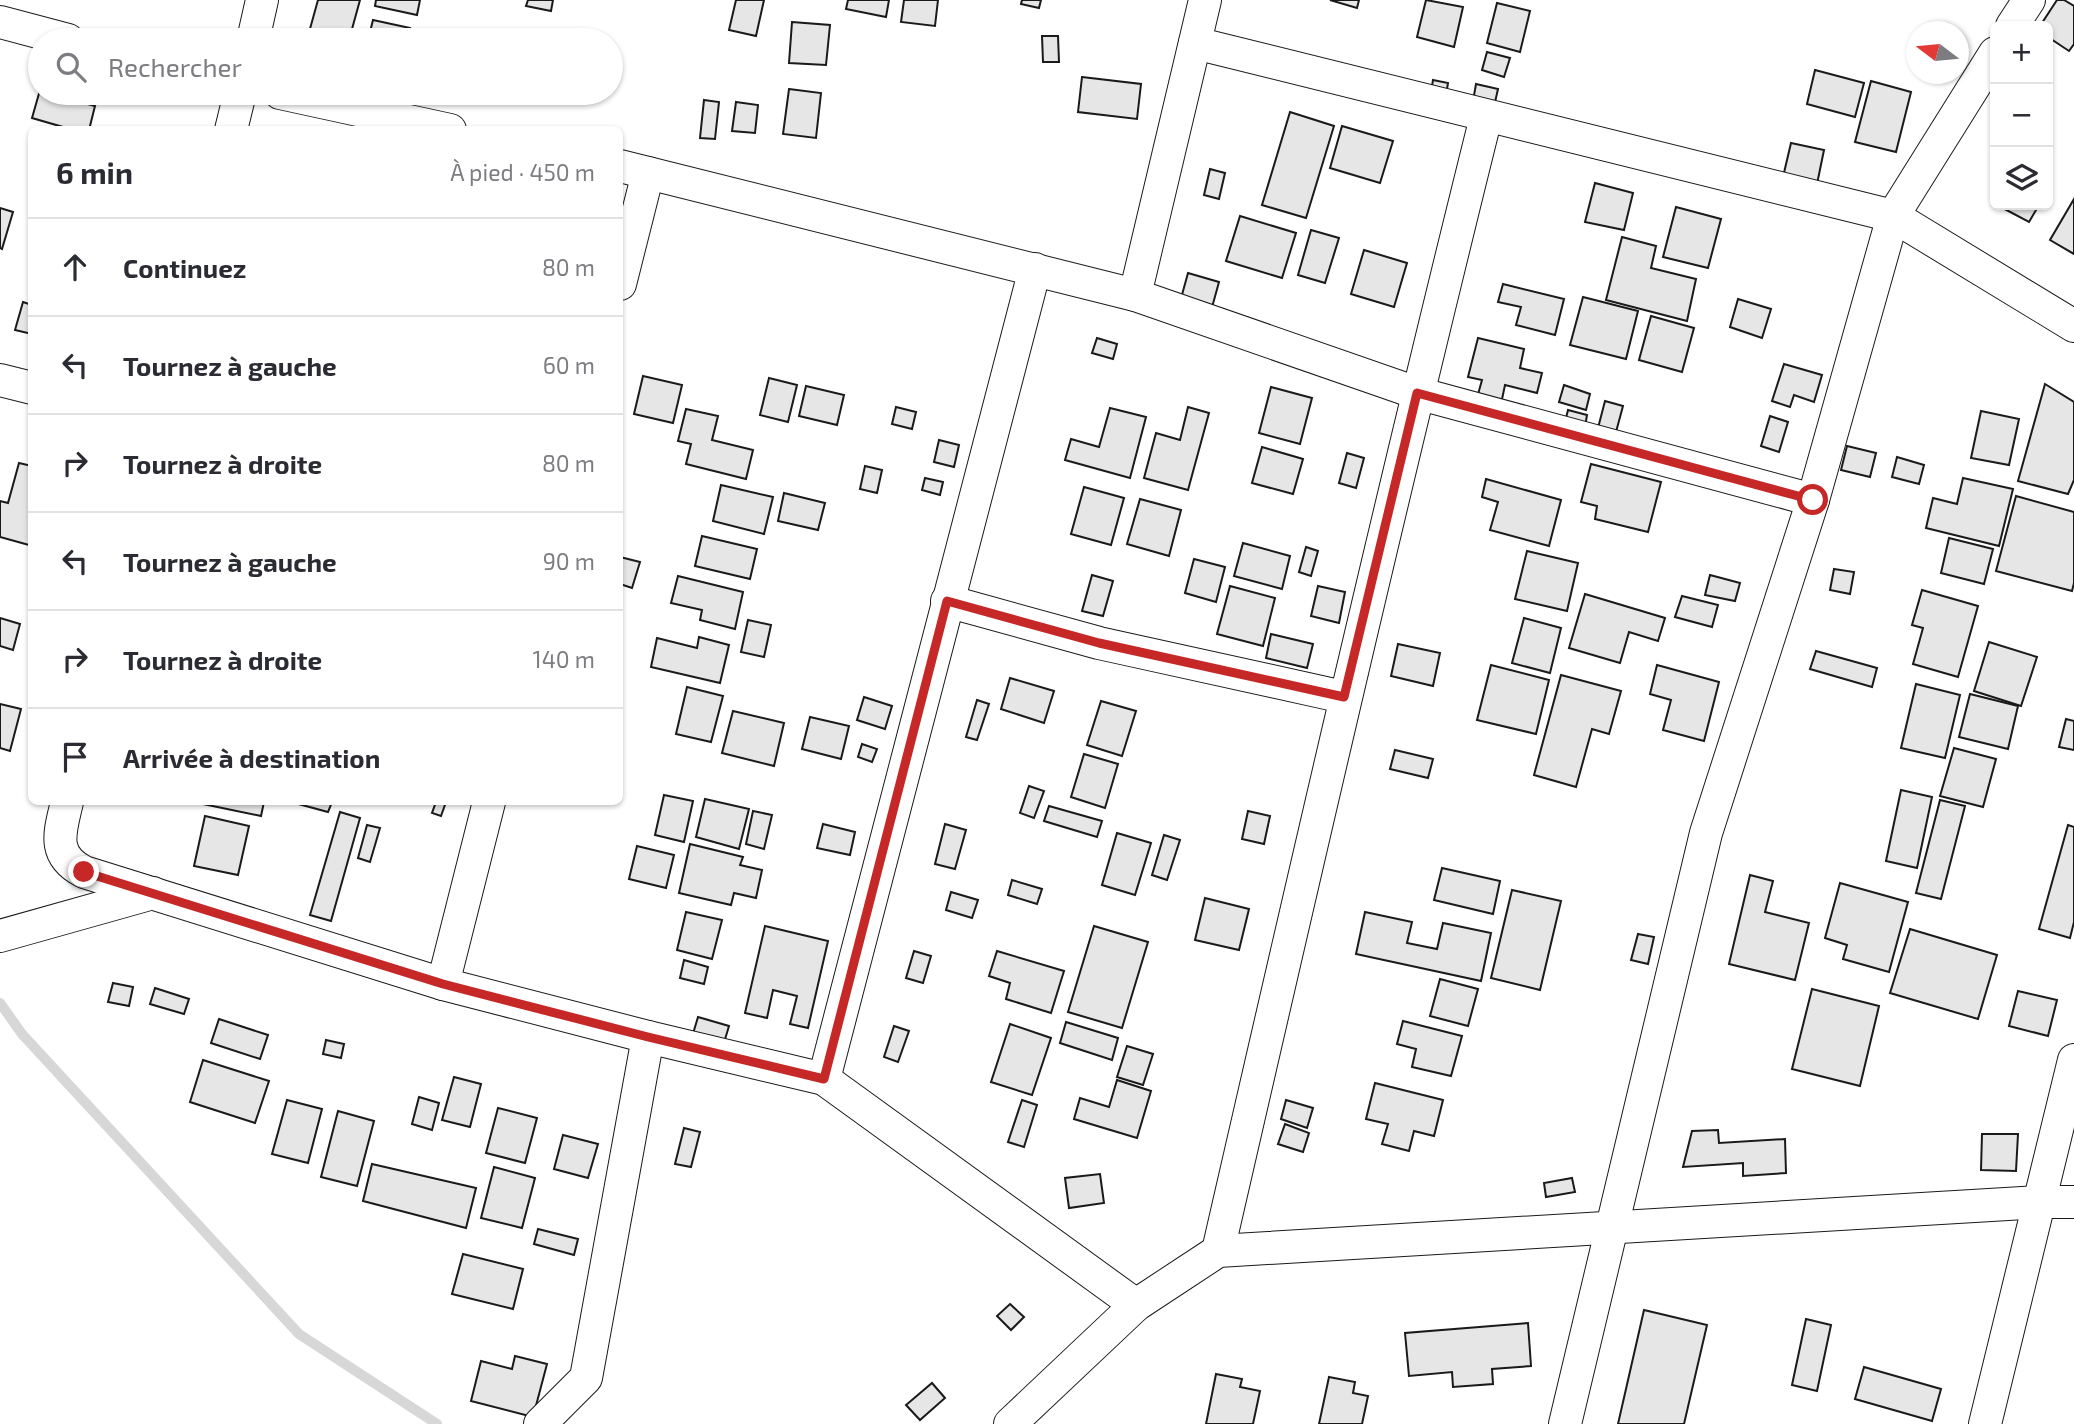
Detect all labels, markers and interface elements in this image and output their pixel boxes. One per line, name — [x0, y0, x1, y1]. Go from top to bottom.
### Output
north arrow — [1906, 21, 1969, 84]
map controls — [1990, 21, 2053, 210]
button: + — [1990, 21, 2053, 84]
search box — [28, 28, 623, 105]
icon: search — [52, 48, 90, 86]
text: Rechercher — [108, 51, 242, 82]
button: − — [1990, 84, 2053, 147]
button: layers — [1990, 147, 2053, 210]
text: 6 min — [56, 154, 133, 190]
text: À pied · 450 m — [450, 158, 595, 186]
icon: ahead — [56, 248, 94, 286]
text: Continuez — [123, 252, 246, 283]
text: 80 m — [542, 253, 595, 281]
icon: left — [56, 346, 94, 384]
text: Tournez à gauche — [123, 350, 337, 381]
text: 60 m — [543, 351, 595, 379]
icon: right — [56, 444, 94, 482]
text: Tournez à droite — [123, 448, 322, 479]
text: 80 m — [542, 449, 595, 477]
route start — [1797, 484, 1828, 515]
icon: left — [56, 542, 94, 580]
text: Tournez à gauche — [123, 546, 337, 577]
text: 90 m — [543, 547, 595, 575]
icon: right — [56, 640, 94, 678]
text: Tournez à droite — [123, 644, 322, 675]
text: 140 m — [533, 645, 595, 673]
icon: arrive — [56, 738, 94, 776]
text: Arrivée à destination — [123, 742, 380, 773]
route end — [68, 856, 99, 887]

